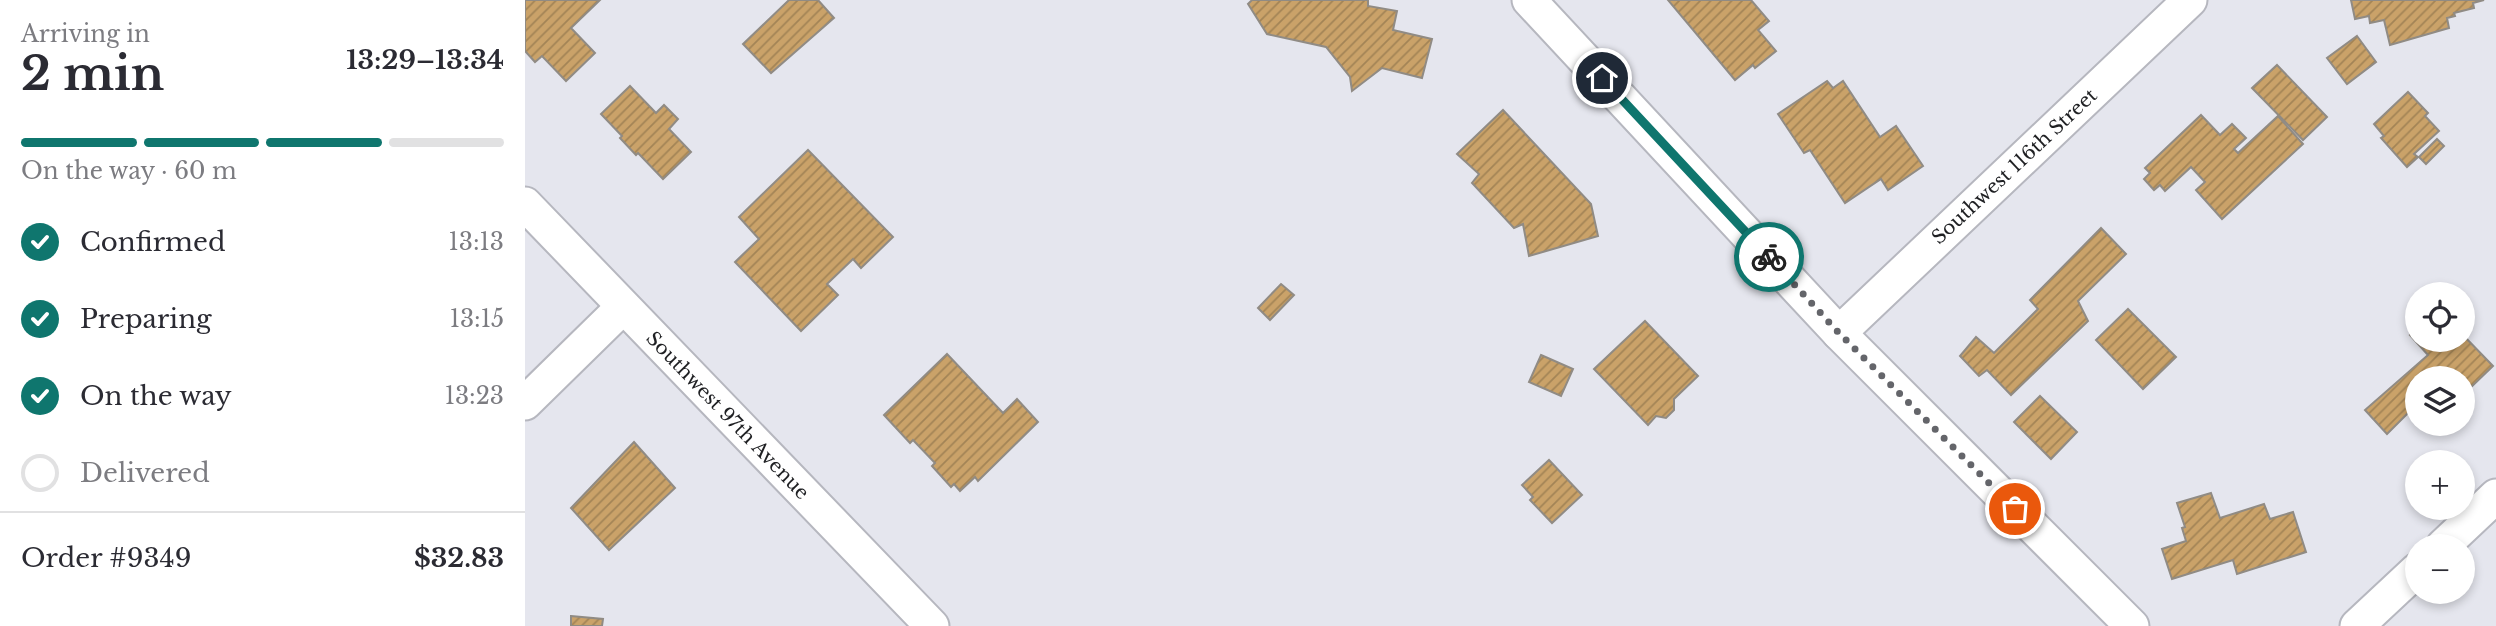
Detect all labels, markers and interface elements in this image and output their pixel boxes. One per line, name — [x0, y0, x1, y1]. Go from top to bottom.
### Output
text: Arriving in — [21, 20, 150, 48]
text: 13:29–13:34 — [346, 44, 504, 76]
text: 2 min — [21, 45, 164, 102]
pin — [1572, 48, 1632, 108]
icon: home — [1583, 59, 1621, 97]
street label: Southwest 116th Street — [1927, 83, 2102, 249]
text: On the way · 60 m — [21, 157, 237, 185]
courier — [1734, 222, 1804, 292]
icon: check — [21, 223, 59, 261]
text: Confirmed — [80, 226, 225, 258]
text: 13:13 — [449, 228, 504, 256]
icon: bike — [1750, 238, 1788, 276]
map controls — [2405, 282, 2475, 604]
button: locate — [2405, 282, 2475, 352]
icon: check — [21, 300, 59, 338]
text: Preparing — [80, 303, 212, 335]
text: 13:15 — [450, 305, 504, 333]
street label: Southwest 97th Avenue — [641, 327, 814, 504]
button: layers — [2405, 366, 2475, 436]
icon: check — [21, 377, 59, 415]
text: On the way — [80, 380, 232, 412]
text: 13:23 — [445, 382, 504, 410]
button: + — [2405, 450, 2475, 520]
text: Delivered — [80, 457, 210, 489]
pin — [1985, 479, 2045, 539]
icon: bag — [1996, 490, 2034, 528]
button: − — [2405, 534, 2475, 604]
text: Order #9349 — [21, 542, 191, 574]
text: $32.83 — [414, 542, 504, 574]

